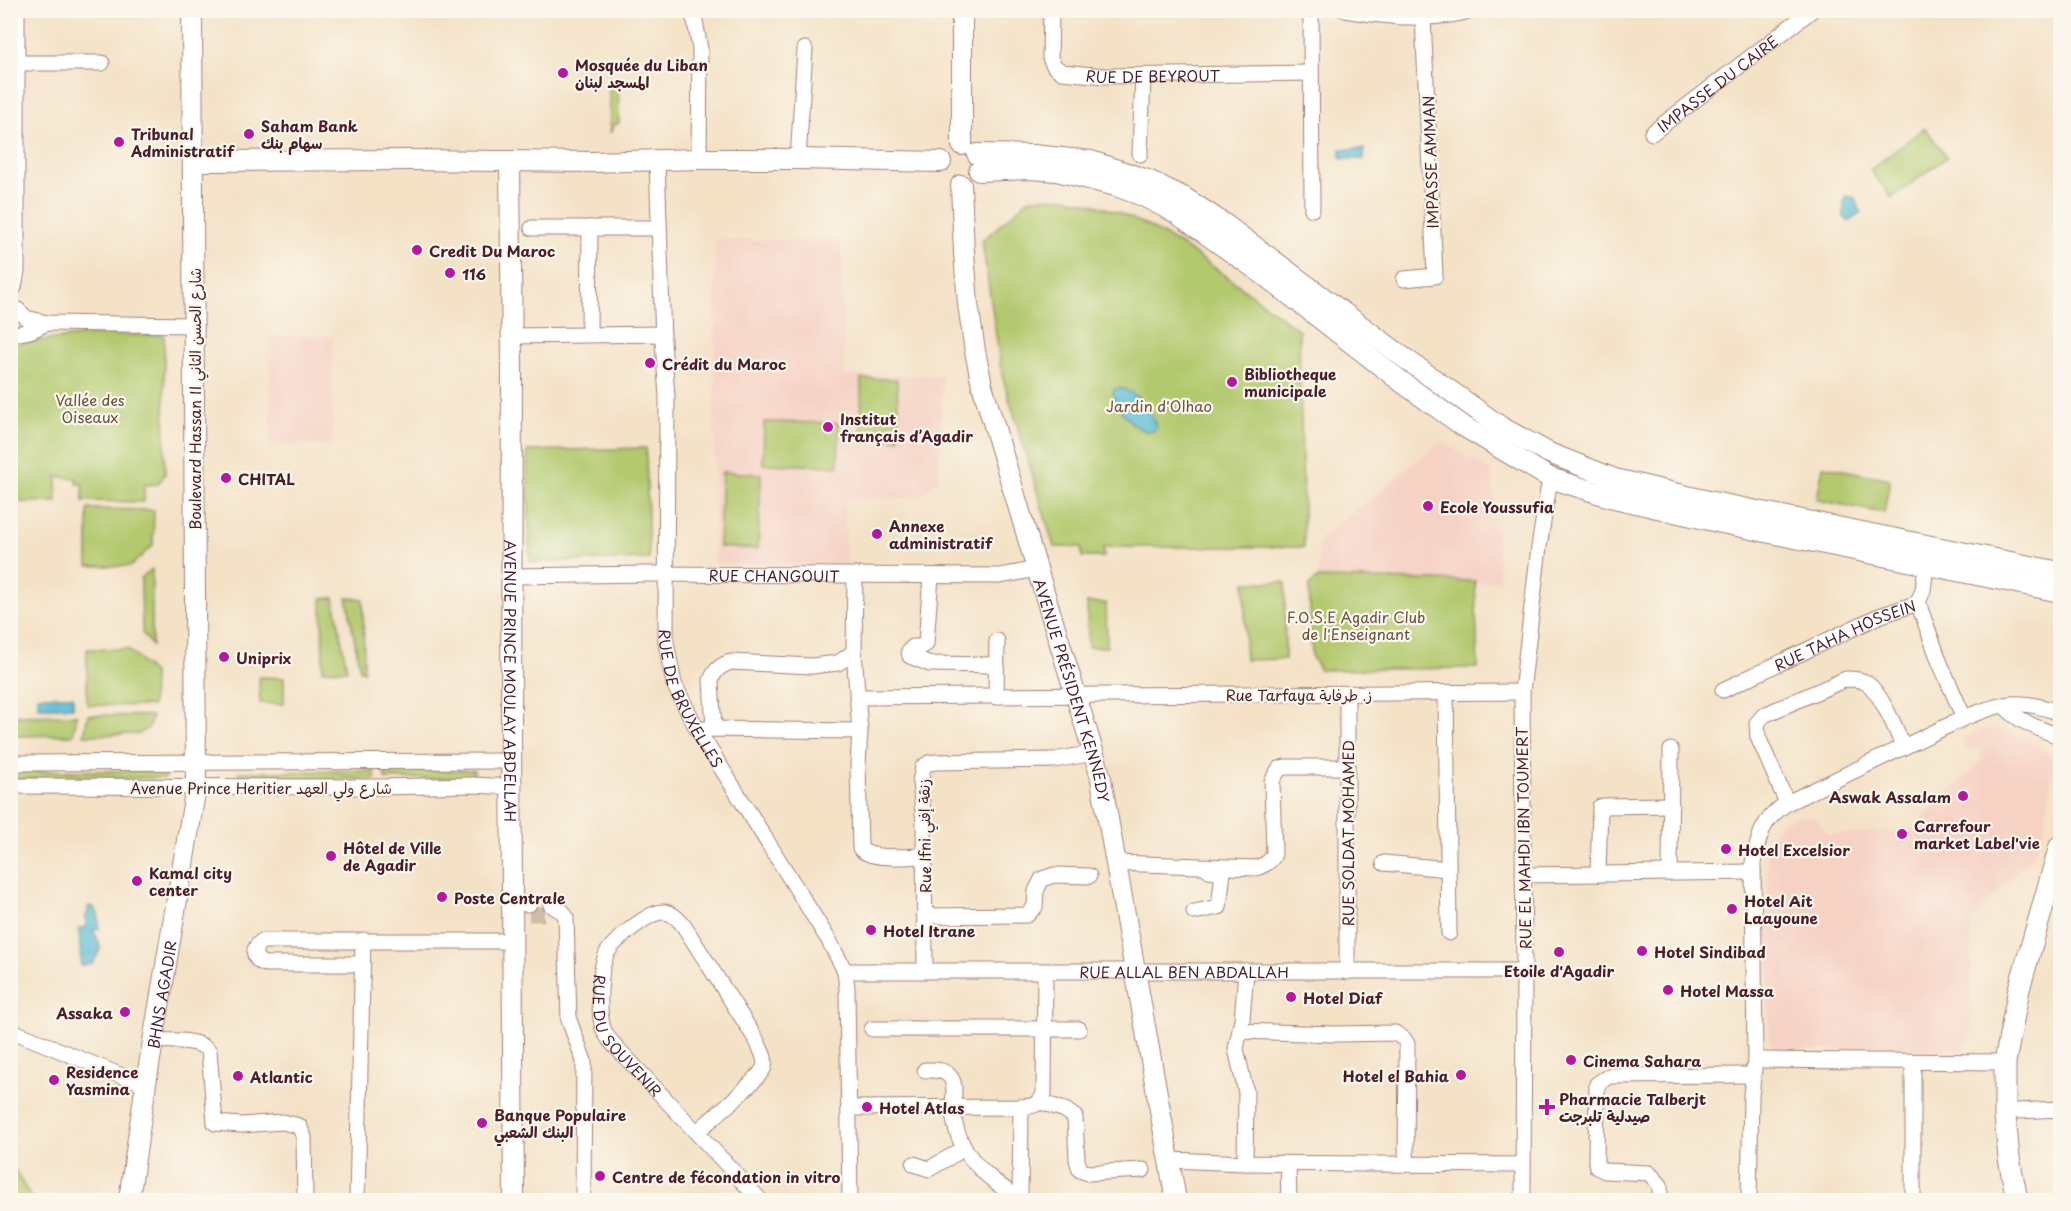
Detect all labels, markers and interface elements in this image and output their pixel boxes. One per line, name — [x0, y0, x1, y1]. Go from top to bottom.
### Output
street label: IMPASSE DU CAIRE — [1652, 29, 1782, 137]
place label: Mosquée du Liban المسجد لبنان — [575, 53, 708, 93]
street label: RUE DE BEYROUT — [1085, 63, 1221, 88]
marker: Mosquée du Liban المسجد لبنان — [556, 66, 570, 80]
street label: IMPASSE AMMAN — [1416, 95, 1444, 229]
place label: Saham Bank سهام بنك — [261, 114, 358, 155]
place label: Tribunal Administratif — [130, 122, 236, 162]
marker: Saham Bank سهام بنك — [242, 127, 256, 141]
marker: Tribunal Administratif — [112, 135, 126, 149]
place label: Credit Du Maroc — [429, 239, 555, 262]
marker: Credit Du Maroc — [410, 243, 424, 257]
place label: 116 — [462, 262, 487, 285]
marker: 116 — [443, 266, 457, 280]
street label: Boulevard Hassan II شارع الحسن الثاني — [183, 268, 209, 530]
place label: Crédit du Maroc — [662, 352, 786, 375]
marker: Crédit du Maroc — [643, 356, 657, 370]
place label: Bibliotheque municipale — [1244, 362, 1336, 402]
marker: Bibliotheque municipale — [1225, 375, 1239, 389]
park label: Vallée des Oiseaux — [55, 388, 125, 428]
park label: Jardin d'Olhao — [1106, 394, 1212, 417]
place label: Institut français d’Agadir — [840, 407, 973, 447]
marker: Institut français d’Agadir — [821, 420, 835, 434]
place label: CHITAL — [238, 467, 295, 490]
marker: CHITAL — [219, 471, 233, 485]
place label: Ecole Youssufia — [1440, 495, 1555, 518]
marker: Ecole Youssufia — [1421, 499, 1435, 513]
place label: Annexe administratif — [889, 514, 994, 554]
marker: Annexe administratif — [870, 527, 884, 541]
street label: AVENUE PRINCE MOULAY ABDELLAH — [499, 540, 523, 822]
street label: RUE CHANGOUIT — [708, 563, 840, 587]
street label: AVENUE PRÉSIDENT KENNEDY — [1029, 575, 1116, 804]
street label: RUE TAHA HOSSEIN — [1770, 593, 1919, 676]
park label: F.O.S.E Agadir Club de l'Enseignant — [1287, 605, 1425, 645]
street label: RUE DE BRUXELLES — [654, 629, 729, 772]
place label: Uniprix — [236, 646, 292, 669]
marker: Uniprix — [217, 650, 231, 664]
street label: Rue Tarfaya ز. طرفاية — [1226, 683, 1372, 706]
street label: RUE EL MAHDI IBN TOUMERT — [1510, 726, 1536, 950]
street label: RUE SOLDAT MOHAMED — [1336, 740, 1359, 926]
street label: Avenue Prince Heritier شارع ولي العهد — [130, 776, 392, 802]
street label: Rue Ifni زنقة إفني — [912, 779, 939, 893]
place label: Aswak Assalam — [1829, 785, 1951, 808]
marker: Aswak Assalam — [1956, 789, 1970, 803]
place label: Carrefour market Label'vie — [1914, 814, 2040, 854]
marker: Carrefour market Label'vie — [1895, 827, 1909, 841]
place label: Hôtel de Ville de Agadir — [343, 836, 441, 876]
place label: Hotel Excelsior — [1738, 838, 1850, 861]
marker: Hotel Excelsior — [1719, 842, 1733, 856]
marker: Hôtel de Ville de Agadir — [324, 849, 338, 863]
place label: Kamal city center — [149, 861, 232, 901]
marker: Kamal city center — [130, 874, 144, 888]
place label: Poste Centrale — [454, 886, 566, 909]
place label: Hotel Ait Laayoune — [1744, 889, 1818, 929]
marker: Poste Centrale — [435, 890, 449, 904]
marker: Hotel Ait Laayoune — [1725, 902, 1739, 916]
place label: Hotel Itrane — [883, 919, 976, 942]
marker: Hotel Itrane — [864, 923, 878, 937]
street label: BHNS AGADIR — [140, 938, 181, 1050]
place label: Hotel Sindibad — [1654, 940, 1766, 963]
marker: Hotel Sindibad — [1635, 944, 1649, 958]
marker: Etoile d'Agadir — [1552, 945, 1566, 959]
place label: Etoile d'Agadir — [1504, 959, 1614, 982]
street label: RUE ALLAL BEN ABDALLAH — [1079, 960, 1289, 983]
street label: RUE DU SOUVENIR — [588, 973, 668, 1101]
place label: Hotel Massa — [1680, 979, 1774, 1002]
marker: Hotel Massa — [1661, 983, 1675, 997]
place label: Hotel Diaf — [1303, 986, 1384, 1009]
marker: Hotel Diaf — [1284, 990, 1298, 1004]
place label: Assaka — [55, 1001, 114, 1024]
marker: Assaka — [118, 1005, 132, 1019]
place label: Cinema Sahara — [1583, 1049, 1702, 1072]
marker: Cinema Sahara — [1564, 1053, 1578, 1067]
place label: Residence Yasmina — [66, 1060, 138, 1100]
place label: Hotel el Bahia — [1343, 1064, 1450, 1087]
place label: Atlantic — [249, 1065, 313, 1088]
marker: Hotel el Bahia — [1454, 1068, 1468, 1082]
marker: Atlantic — [231, 1069, 245, 1083]
marker: Residence Yasmina — [47, 1073, 61, 1087]
place label: Pharmacie Talberjt صيدلية تلبرجت — [1559, 1087, 1706, 1127]
place label: Hotel Atlas — [879, 1096, 965, 1119]
marker: Hotel Atlas — [860, 1100, 874, 1114]
marker: Pharmacie Talberjt صيدلية تلبرجت — [1540, 1100, 1554, 1114]
place label: Banque Populaire البنك الشعبي — [494, 1103, 626, 1147]
marker: Banque Populaire البنك الشعبي — [475, 1116, 489, 1130]
place label: Centre de fécondation in vitro — [612, 1165, 841, 1188]
marker: Centre de fécondation in vitro — [593, 1169, 607, 1183]

